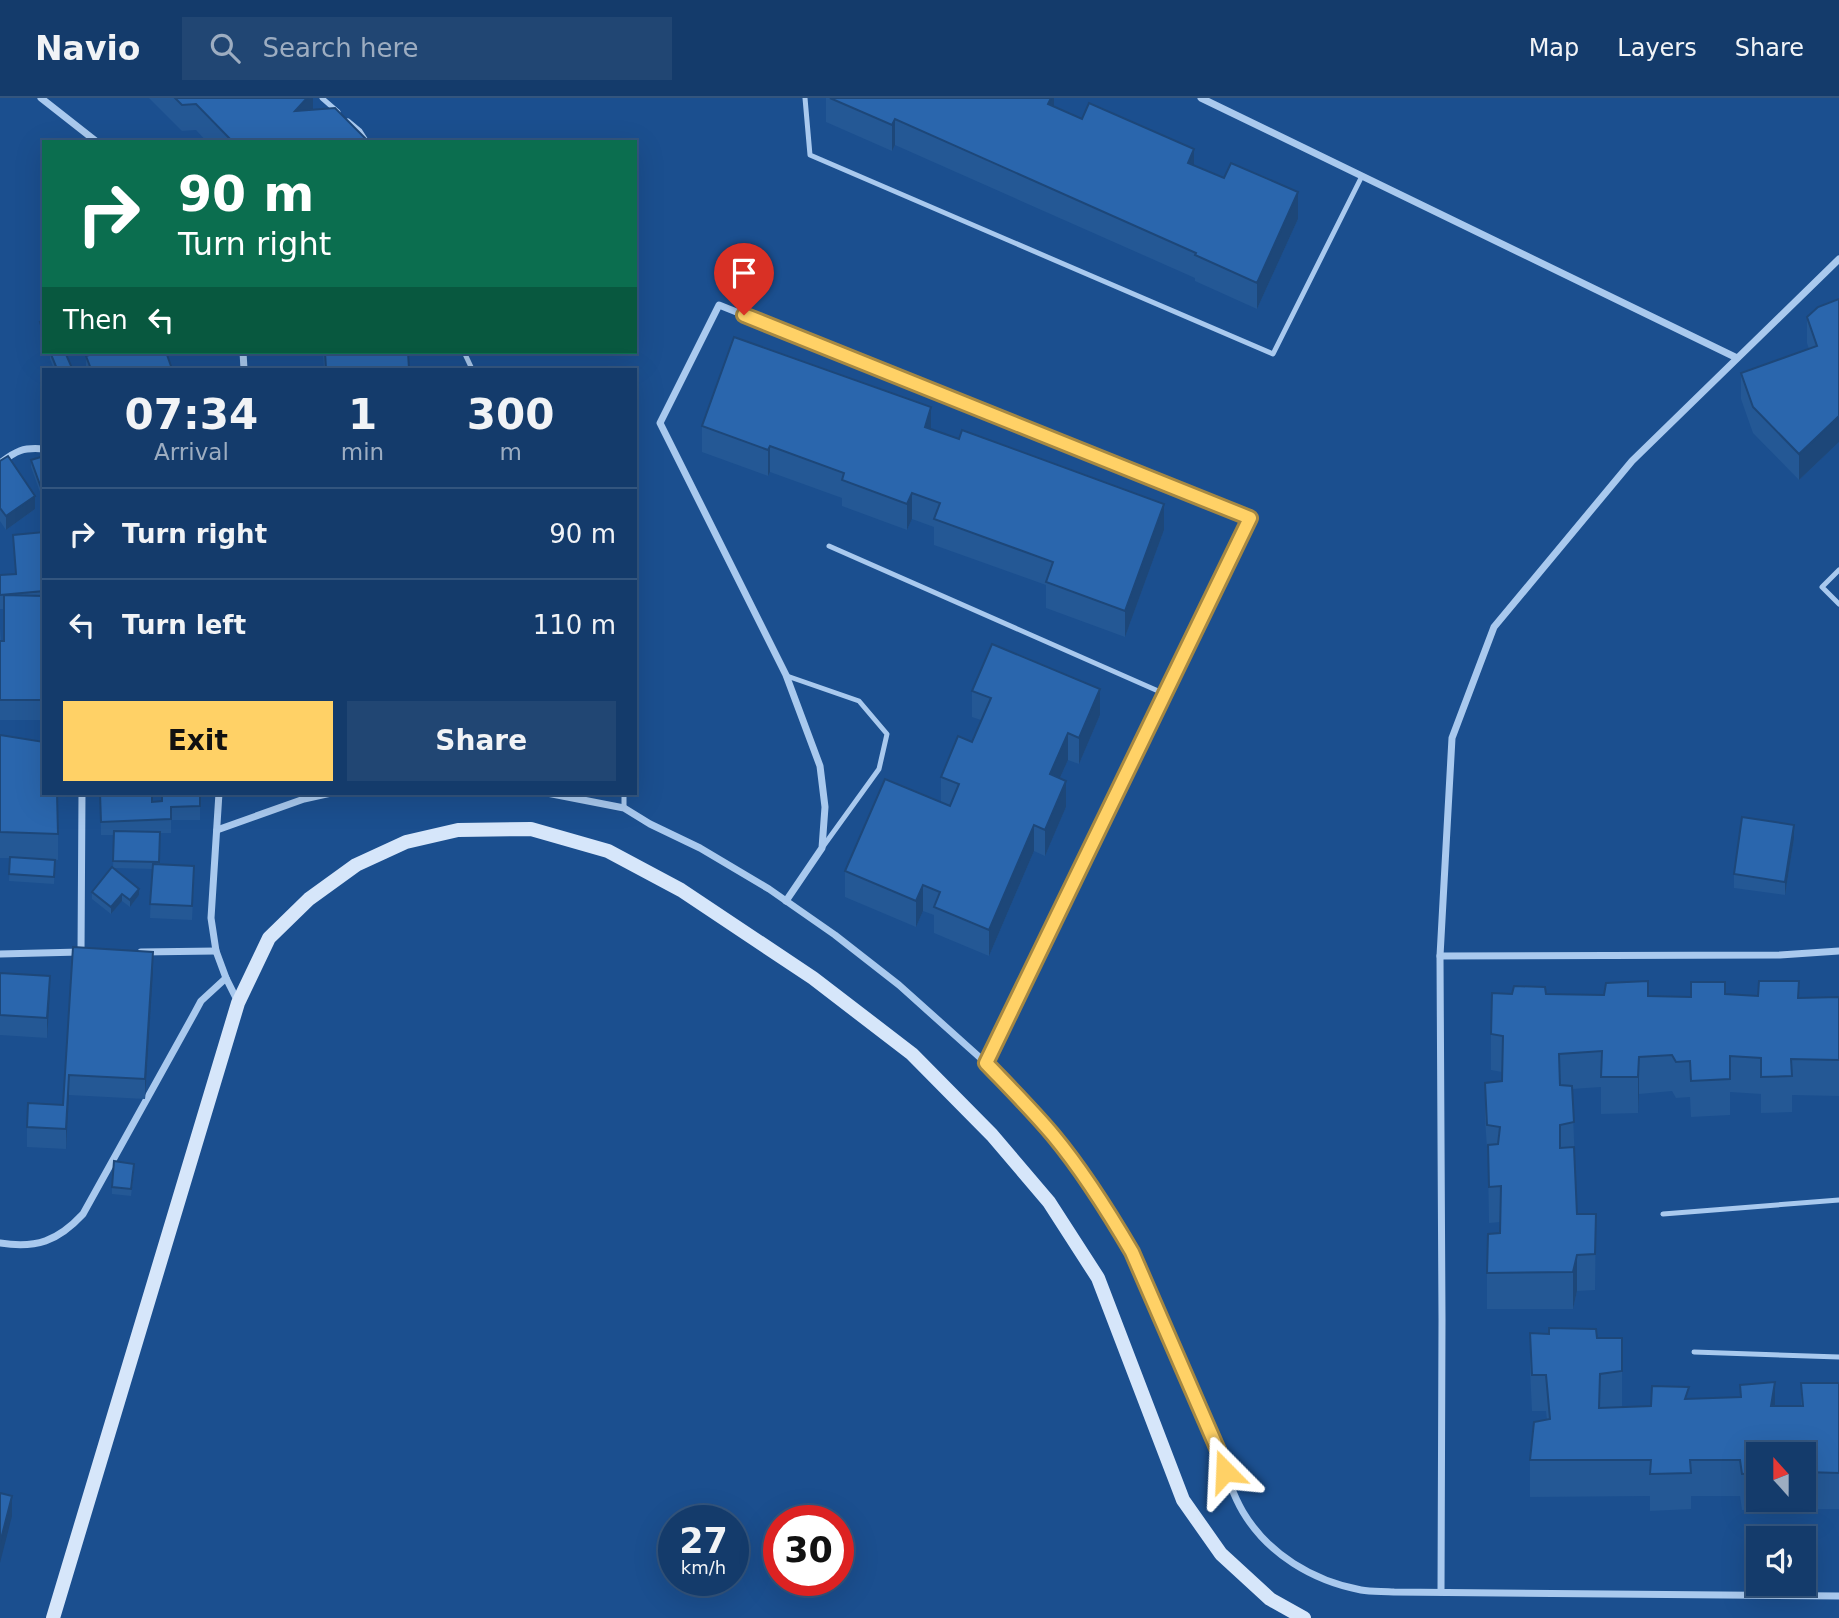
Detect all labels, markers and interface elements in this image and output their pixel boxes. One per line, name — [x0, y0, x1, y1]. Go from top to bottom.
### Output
search box — [182, 17, 672, 80]
text: Navio — [35, 29, 140, 68]
icon: search — [206, 29, 244, 67]
text: Search here — [262, 33, 419, 63]
text: Map — [1529, 34, 1579, 62]
text: Layers — [1617, 34, 1697, 62]
text: Share — [1735, 34, 1804, 62]
text: 90 m — [178, 166, 314, 223]
icon: right — [63, 168, 154, 259]
text: Turn right — [178, 225, 331, 263]
pin — [714, 243, 774, 315]
icon: arrive — [725, 254, 763, 292]
icon: left — [142, 301, 180, 339]
text: Then — [63, 305, 128, 335]
text: 07:34 — [125, 390, 258, 439]
text: 1 — [348, 390, 377, 439]
text: 300 — [467, 390, 554, 439]
text: Arrival — [154, 439, 229, 465]
text: min — [341, 439, 384, 465]
text: m — [499, 439, 522, 465]
icon: right — [63, 515, 101, 553]
text: Turn right — [122, 519, 267, 549]
text: 90 m — [549, 519, 616, 549]
icon: left — [63, 606, 101, 644]
text: Turn left — [122, 610, 246, 640]
text: 110 m — [533, 610, 616, 640]
button: Exit — [63, 701, 333, 781]
button: Share — [347, 701, 616, 781]
position arrow — [1188, 1434, 1262, 1508]
north arrow — [1746, 1442, 1816, 1512]
map controls — [1746, 1442, 1816, 1596]
speed limit sign: 30 — [763, 1505, 854, 1596]
text: 27 — [679, 1521, 728, 1561]
button: sound — [1746, 1526, 1816, 1596]
text: km/h — [681, 1557, 726, 1578]

